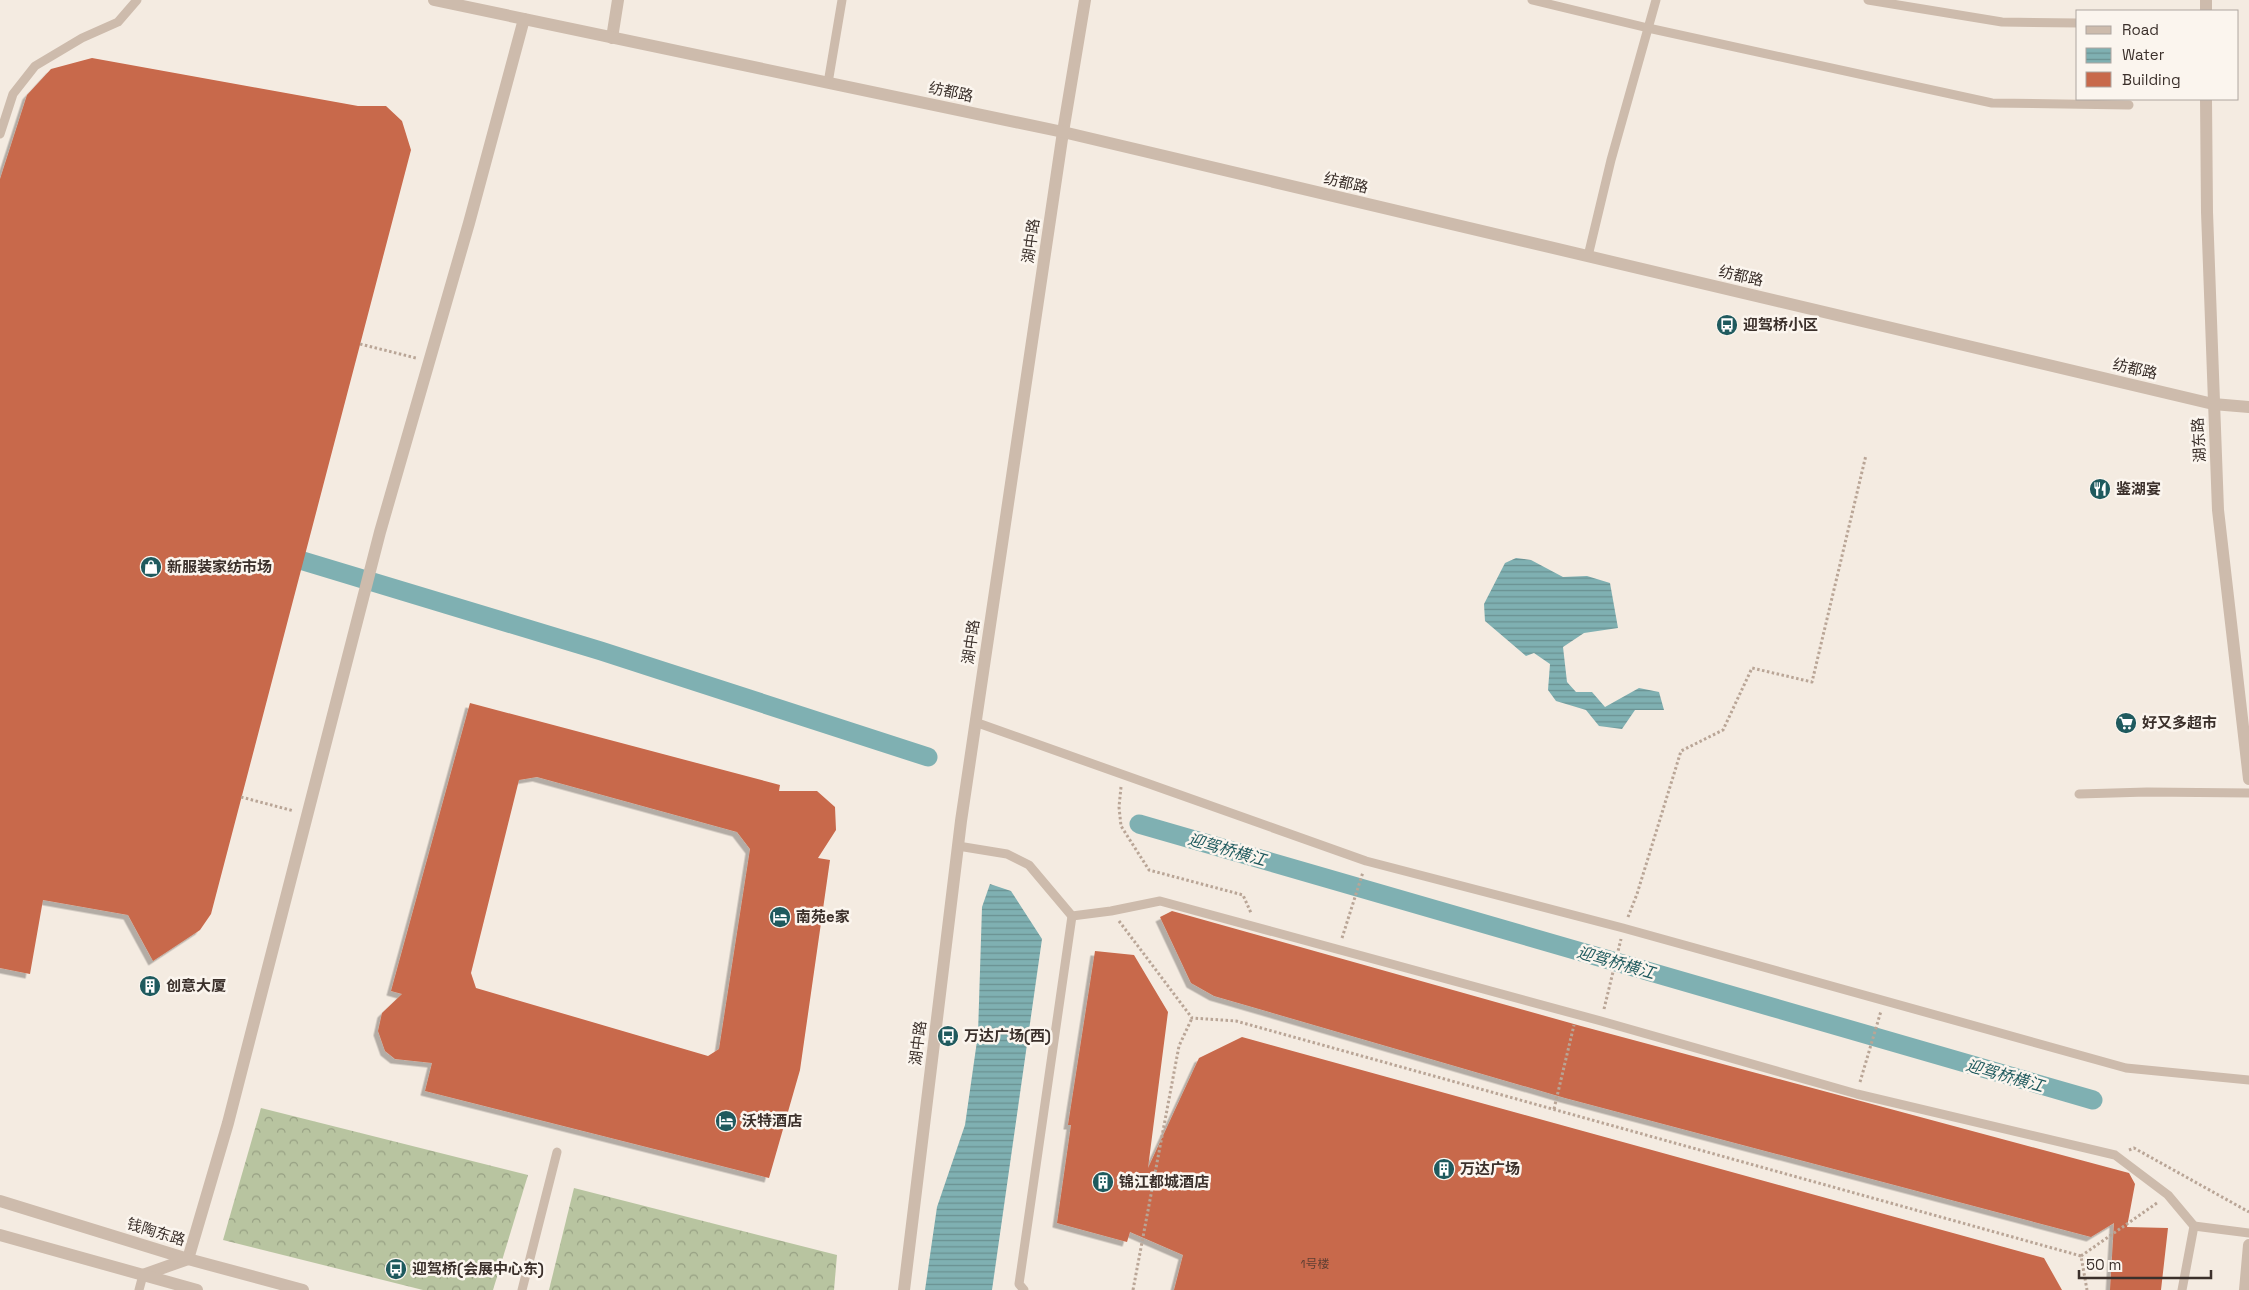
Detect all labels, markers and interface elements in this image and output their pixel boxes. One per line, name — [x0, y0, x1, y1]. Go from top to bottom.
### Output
legend — [2076, 10, 2239, 100]
text: Road — [2122, 20, 2159, 39]
text: Water — [2122, 45, 2165, 64]
text: Building — [2122, 70, 2181, 89]
street label: 纺都路 — [927, 78, 975, 105]
street label: 纺都路 — [1322, 168, 1370, 197]
street label: 湖中路 — [1018, 217, 1043, 265]
street label: 纺都路 — [1717, 261, 1765, 290]
bus stop icon: 迎驾桥小区 — [1715, 313, 1739, 337]
place label: 迎驾桥小区 — [1743, 315, 1818, 334]
street label: 纺都路 — [2111, 354, 2159, 383]
street label: 湖东路 — [2188, 417, 2209, 463]
restaurant icon: 鉴湖宴 — [2088, 477, 2112, 501]
place label: 鉴湖宴 — [2116, 479, 2161, 498]
shop icon: 新服装家纺市场 — [139, 555, 163, 579]
place label: 新服装家纺市场 — [167, 557, 272, 576]
street label: 湖中路 — [958, 618, 983, 666]
supermarket icon: 好又多超市 — [2114, 711, 2138, 735]
place label: 好又多超市 — [2142, 713, 2217, 732]
water label: 迎驾桥横江 — [1186, 828, 1270, 871]
hotel icon: 南苑e家 — [768, 905, 792, 929]
place label: 南苑e家 — [796, 907, 850, 926]
water label: 迎驾桥横江 — [1575, 941, 1659, 984]
building icon: 创意大厦 — [138, 974, 162, 998]
place label: 创意大厦 — [166, 976, 226, 995]
street label: 湖中路 — [905, 1019, 930, 1066]
bus stop icon: 万达广场(西) — [936, 1024, 960, 1048]
place label: 万达广场(西) — [964, 1026, 1051, 1045]
water label: 迎驾桥横江 — [1964, 1054, 2048, 1097]
hotel icon: 沃特酒店 — [714, 1109, 738, 1133]
place label: 沃特酒店 — [742, 1111, 802, 1130]
building icon: 万达广场 — [1432, 1157, 1456, 1181]
place label: 万达广场 — [1460, 1159, 1520, 1178]
building icon: 锦江都城酒店 — [1091, 1170, 1115, 1194]
place label: 锦江都城酒店 — [1119, 1172, 1209, 1191]
street label: 钱陶东路 — [125, 1214, 188, 1249]
scale bar — [2079, 1248, 2212, 1280]
text: 50 m — [2086, 1255, 2121, 1274]
house number: 1号楼 — [1300, 1256, 1330, 1272]
bus stop icon: 迎驾桥(会展中心东) — [384, 1257, 408, 1281]
place label: 迎驾桥(会展中心东) — [412, 1259, 544, 1278]

